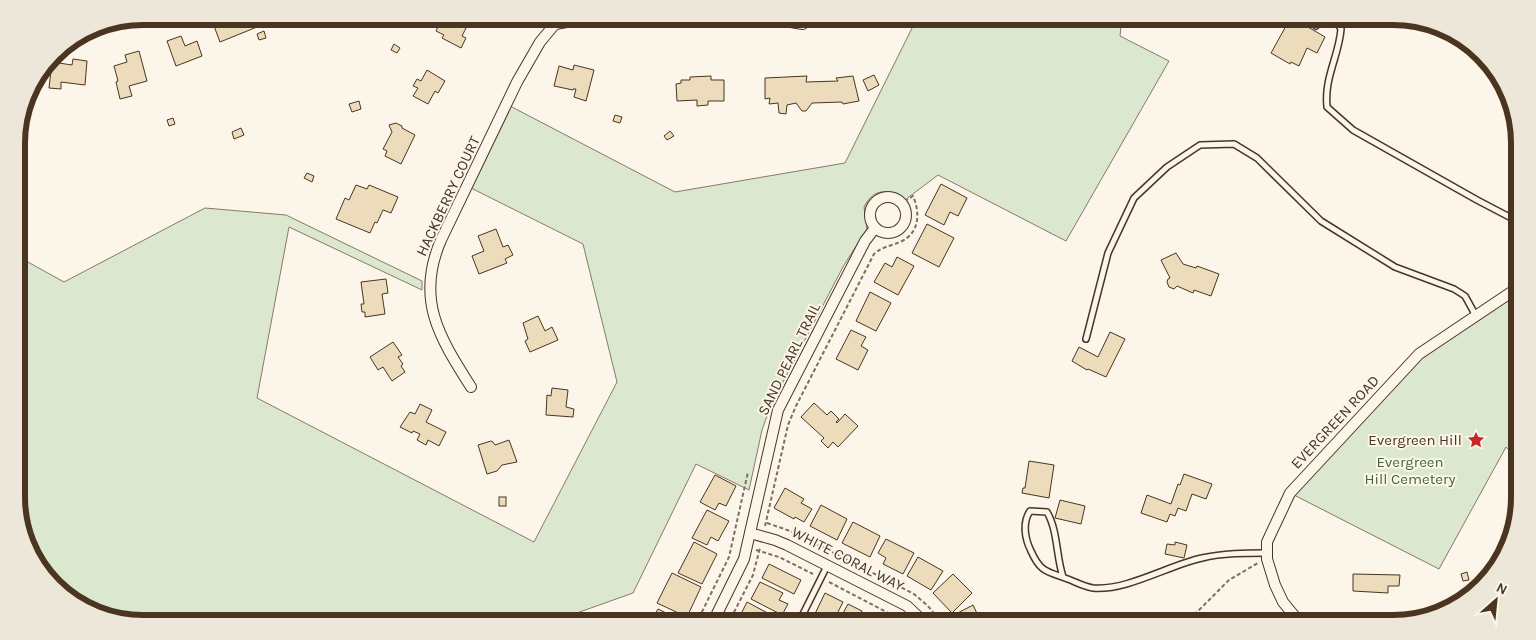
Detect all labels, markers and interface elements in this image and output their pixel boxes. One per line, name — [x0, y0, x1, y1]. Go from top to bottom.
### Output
street label: HACKBERRY COURT — [412, 133, 484, 259]
street label: SAND PEARL TRAIL — [754, 300, 824, 418]
street label: EVERGREEN ROAD — [1287, 371, 1383, 473]
place icon: Evergreen Hill — [1466, 430, 1486, 450]
place label: Evergreen Hill — [1368, 431, 1462, 449]
park label: Evergreen Hill Cemetery — [1365, 453, 1455, 488]
street label: WHITE CORAL WAY — [789, 523, 908, 595]
north arrow — [1471, 575, 1521, 625]
text: N — [1493, 579, 1510, 599]

